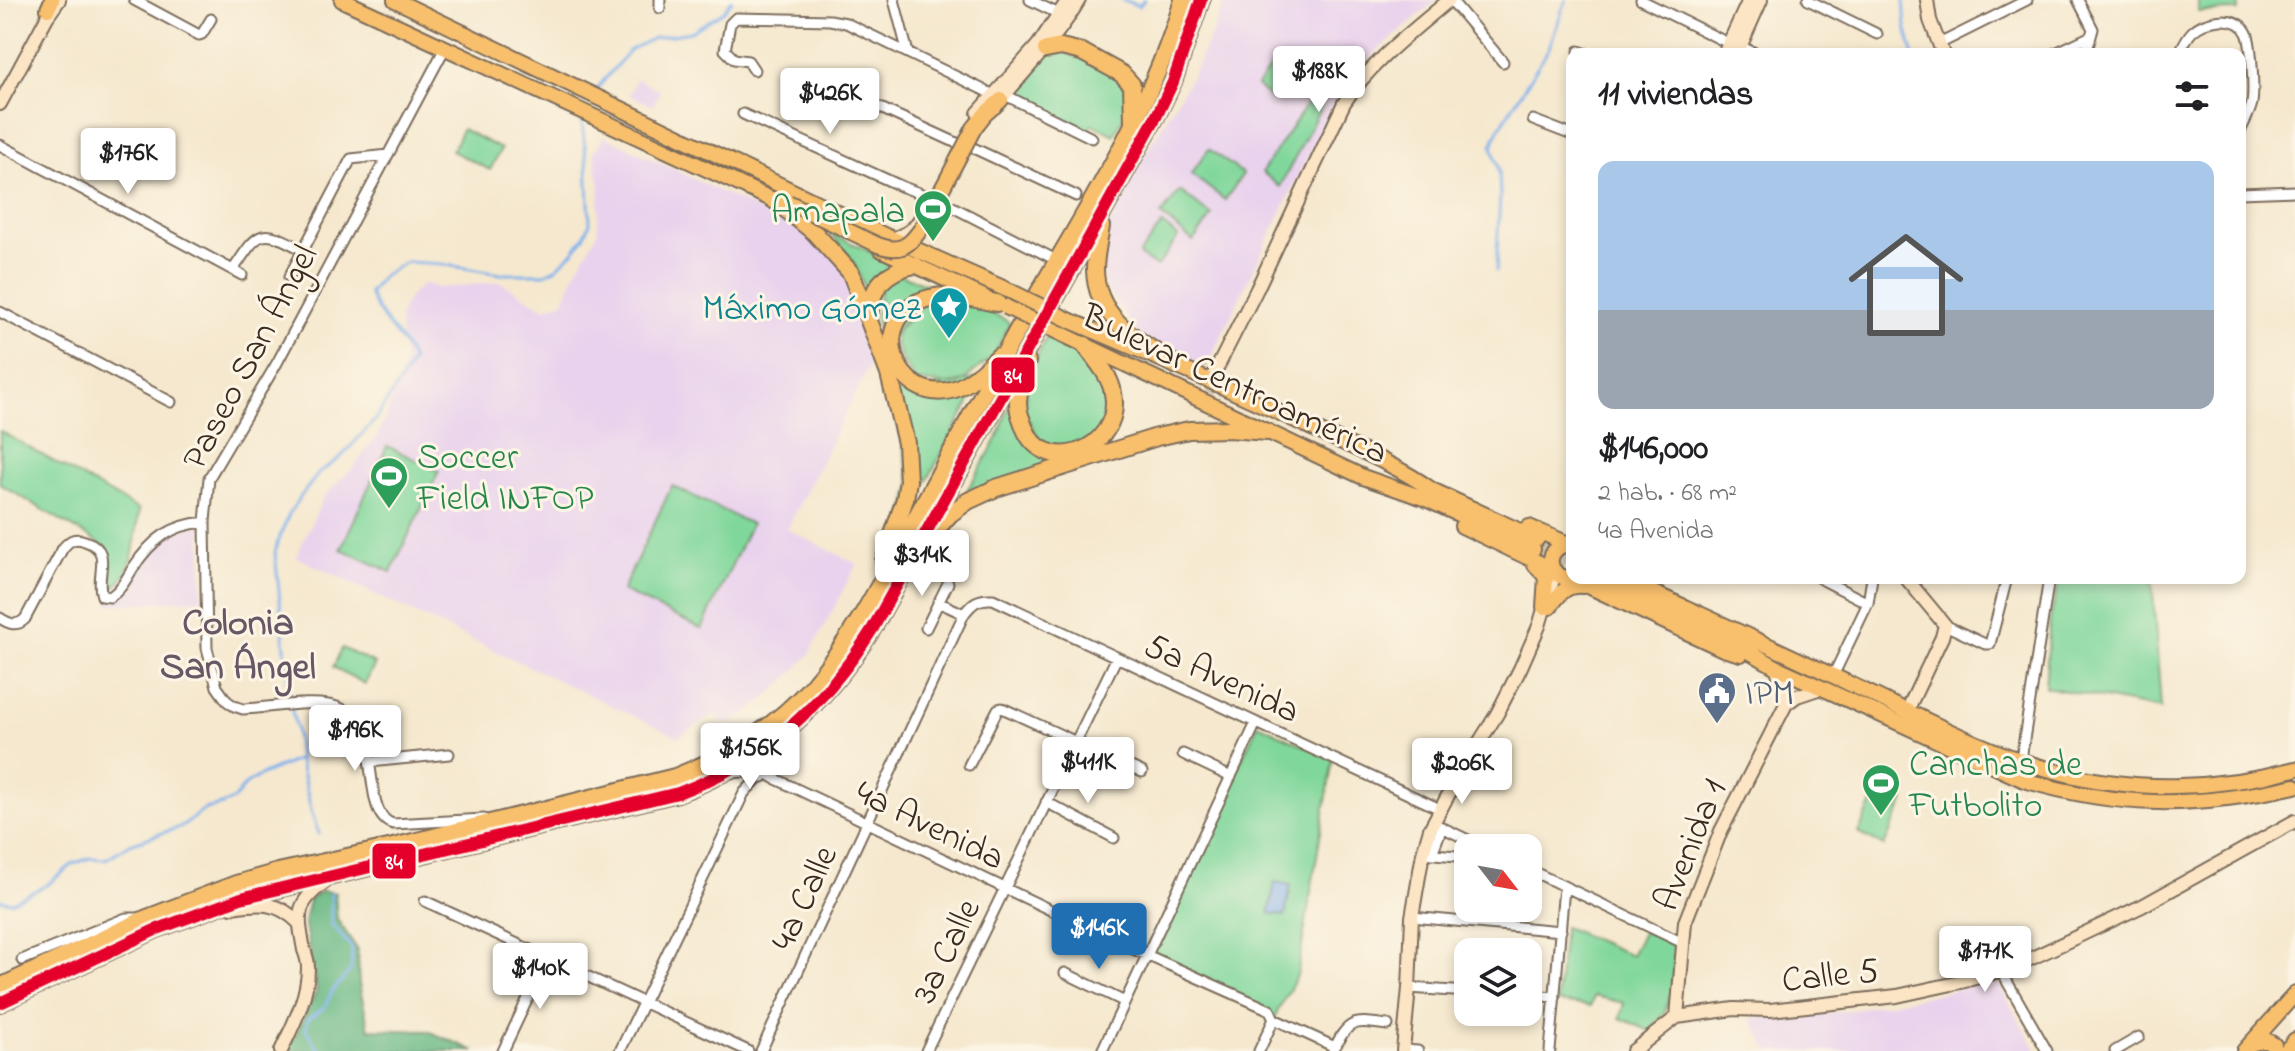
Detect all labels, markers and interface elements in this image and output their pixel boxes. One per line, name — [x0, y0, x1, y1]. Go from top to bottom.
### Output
pin: $188K — [1263, 46, 1375, 114]
text: $188K — [1291, 53, 1347, 91]
pin: $426K — [774, 68, 886, 136]
text: 11 viviendas — [1598, 71, 1753, 121]
icon: filters — [2170, 74, 2214, 118]
text: $426K — [798, 75, 862, 113]
pin: $176K — [72, 128, 184, 196]
text: $176K — [99, 135, 157, 173]
place label: Amapala — [771, 187, 905, 240]
sports icon: Amapala — [912, 188, 954, 243]
icon: home — [1834, 213, 1978, 357]
street label: Paseo San Ángel — [170, 236, 334, 480]
place label: Máximo Gómez — [702, 284, 922, 337]
place icon: Máximo Gómez — [928, 285, 970, 340]
street label: Bulevar Centroamérica — [1071, 291, 1396, 480]
line badge: 84 — [990, 356, 1036, 394]
text: 84 — [1003, 362, 1023, 394]
text: $146,000 — [1598, 425, 1708, 475]
place label: Soccer Field INFOP — [416, 433, 594, 527]
sports icon: Soccer Field INFOP — [368, 455, 410, 510]
text: 2 hab. · 68 m² — [1598, 475, 1737, 513]
text: 4a Avenida — [1598, 513, 1714, 551]
pin: $314K — [866, 530, 978, 598]
text: $314K — [893, 537, 951, 575]
district label: Colonia San Ángel — [160, 597, 316, 697]
street label: 5a Avenida — [1135, 621, 1308, 739]
place label: IPM — [1745, 669, 1794, 722]
public building icon: IPM — [1696, 670, 1738, 725]
pin: $196K — [299, 705, 411, 773]
text: $196K — [327, 712, 383, 750]
pin: $156K — [694, 723, 806, 791]
text: $156K — [719, 730, 781, 768]
pin: $411K — [1032, 737, 1144, 805]
pin: $206K — [1406, 738, 1518, 806]
place label: Canchas de Futbolito — [1908, 740, 2083, 834]
text: $411K — [1060, 744, 1116, 782]
text: $206K — [1430, 745, 1494, 783]
sports icon: Canchas de Futbolito — [1860, 762, 1902, 817]
street label: 4a Avenida — [845, 768, 1013, 886]
street label: Avenida 1 — [1642, 772, 1743, 919]
north arrow — [1454, 834, 1542, 922]
map controls — [1454, 834, 1542, 1026]
street label: 4a Calle — [759, 837, 854, 960]
line badge: 84 — [371, 842, 417, 880]
text: 84 — [384, 848, 404, 880]
street label: 3a Calle — [900, 890, 997, 1013]
pin: $146K — [1043, 903, 1155, 971]
text: $146K — [1070, 910, 1128, 948]
pin: $171K — [1929, 926, 2041, 994]
text: $171K — [1957, 933, 2013, 971]
button: layers — [1454, 938, 1542, 1026]
pin: $140K — [484, 943, 596, 1011]
street label: Calle 5 — [1779, 946, 1881, 1009]
text: $140K — [511, 950, 569, 988]

